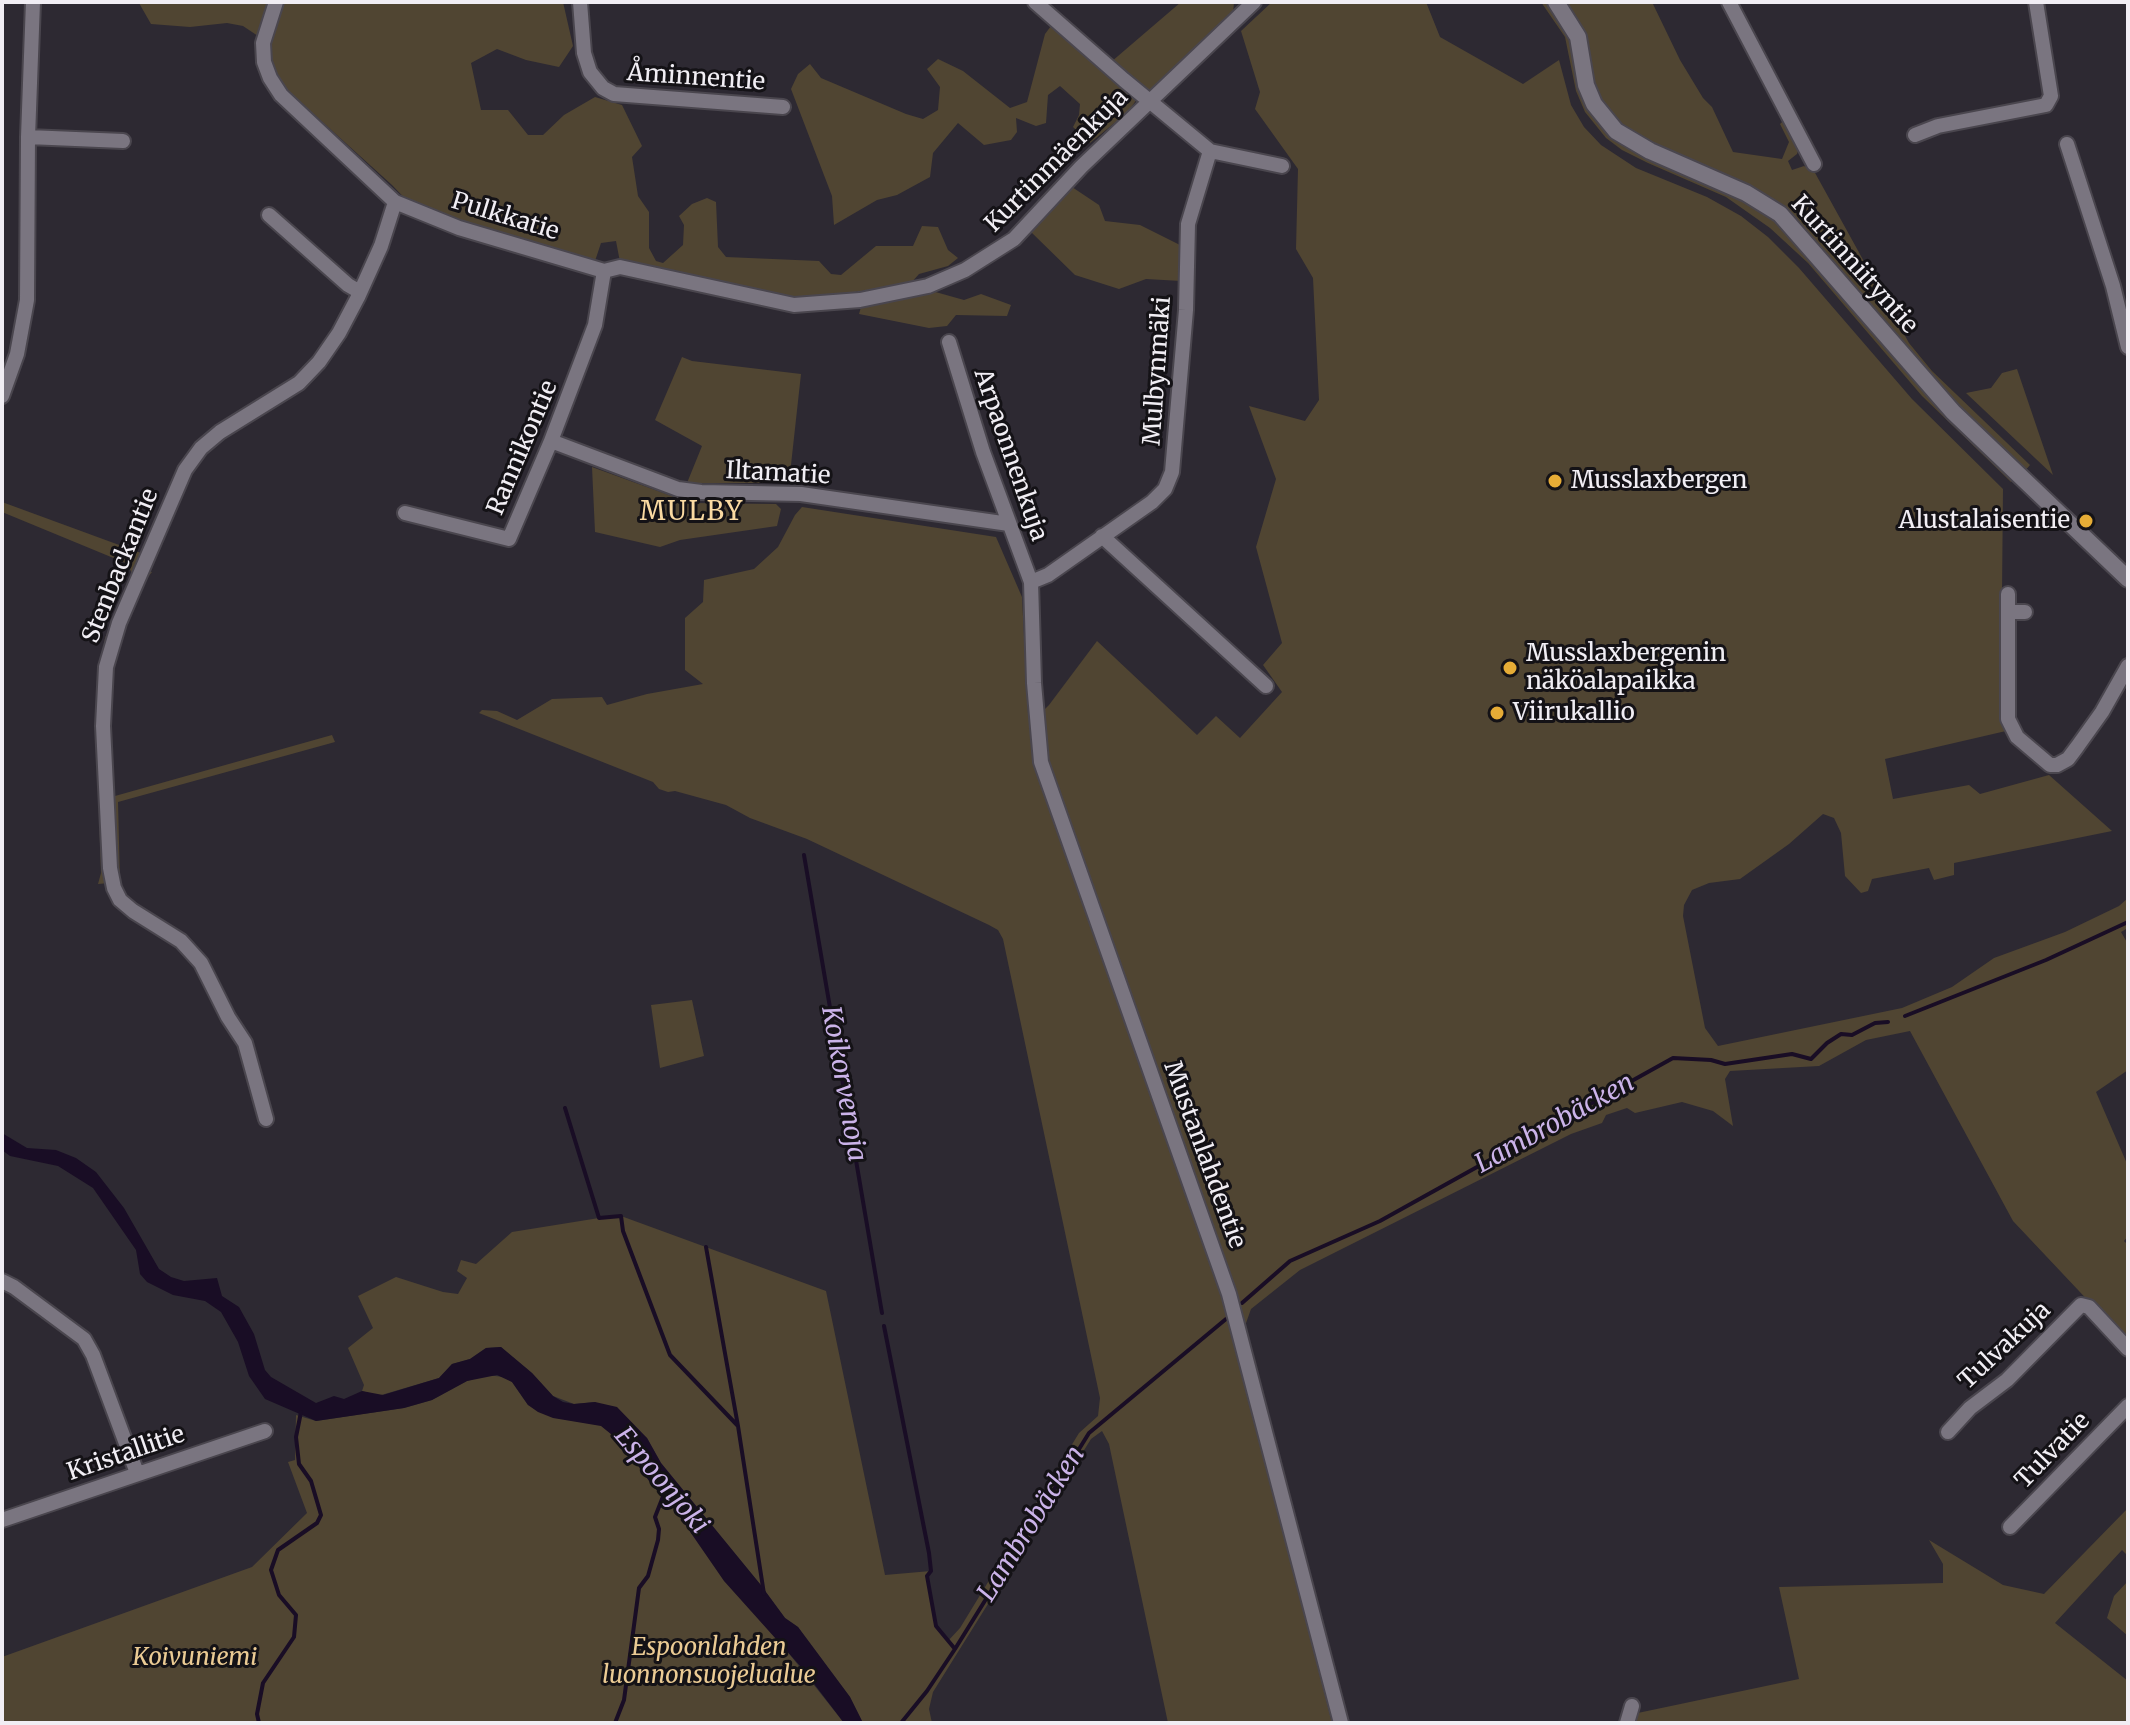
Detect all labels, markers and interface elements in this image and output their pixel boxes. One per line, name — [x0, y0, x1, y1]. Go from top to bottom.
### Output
street label: Åminnentie — [626, 59, 766, 97]
street label: Kurtinmäenkuja — [979, 83, 1135, 239]
street label: Pulkkatie — [448, 187, 562, 247]
street label: Kurtinniityntie — [1785, 190, 1923, 340]
street label: Mulbynmäki — [1138, 296, 1178, 446]
street label: Arpaonnenkuja — [967, 365, 1053, 545]
street label: Rannikontie — [482, 377, 564, 519]
street label: Iltamatie — [725, 457, 831, 491]
place label: Musslaxbergen — [1571, 467, 1747, 495]
marker: Musslaxbergen — [1546, 472, 1564, 490]
street label: Stenbackantie — [77, 485, 165, 647]
district label: MULBY — [640, 497, 744, 529]
place label: Alustalaisentie — [1898, 507, 2070, 535]
marker: Alustalaisentie — [2077, 512, 2095, 530]
place label: Musslaxbergenin näköalapaikka — [1526, 640, 1726, 696]
marker: Musslaxbergenin näköalapaikka — [1501, 659, 1519, 677]
place label: Viirukallio — [1513, 699, 1635, 727]
marker: Viirukallio — [1488, 704, 1506, 722]
water label: Koikorvenoja — [814, 1004, 872, 1164]
street label: Mustanlahdentie — [1157, 1058, 1251, 1252]
water label: Lambrobäcken — [1470, 1067, 1640, 1181]
street label: Tulvakuja — [1953, 1296, 2057, 1396]
street label: Tulvatie — [2010, 1407, 2096, 1495]
street label: Kristallitie — [64, 1420, 188, 1488]
water label: Espoonjoki — [607, 1421, 715, 1541]
water label: Lambrobäcken — [972, 1441, 1092, 1607]
park label: Espoonlahden luonnonsuojelualue — [602, 1634, 816, 1690]
park label: Koivuniemi — [133, 1644, 257, 1672]

